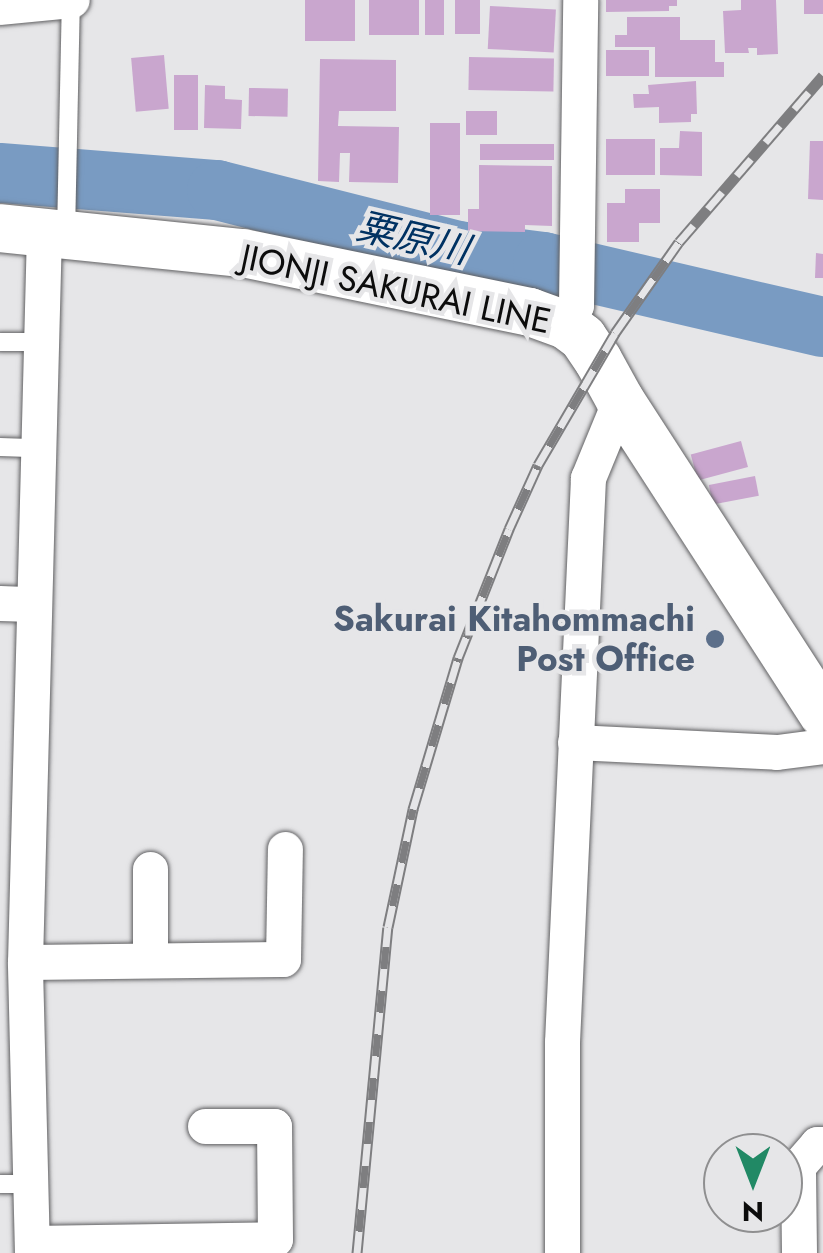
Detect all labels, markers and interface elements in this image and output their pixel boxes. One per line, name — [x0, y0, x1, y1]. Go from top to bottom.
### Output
water label: 粟原川 — [352, 203, 474, 273]
street label: JIONJI SAKURAI LINE — [237, 236, 555, 342]
place label: Sakurai Kitahommachi Post Office — [333, 598, 695, 680]
marker: Sakurai Kitahommachi Post Office — [704, 628, 726, 650]
north arrow — [703, 1133, 803, 1233]
text: N — [742, 1191, 764, 1232]

